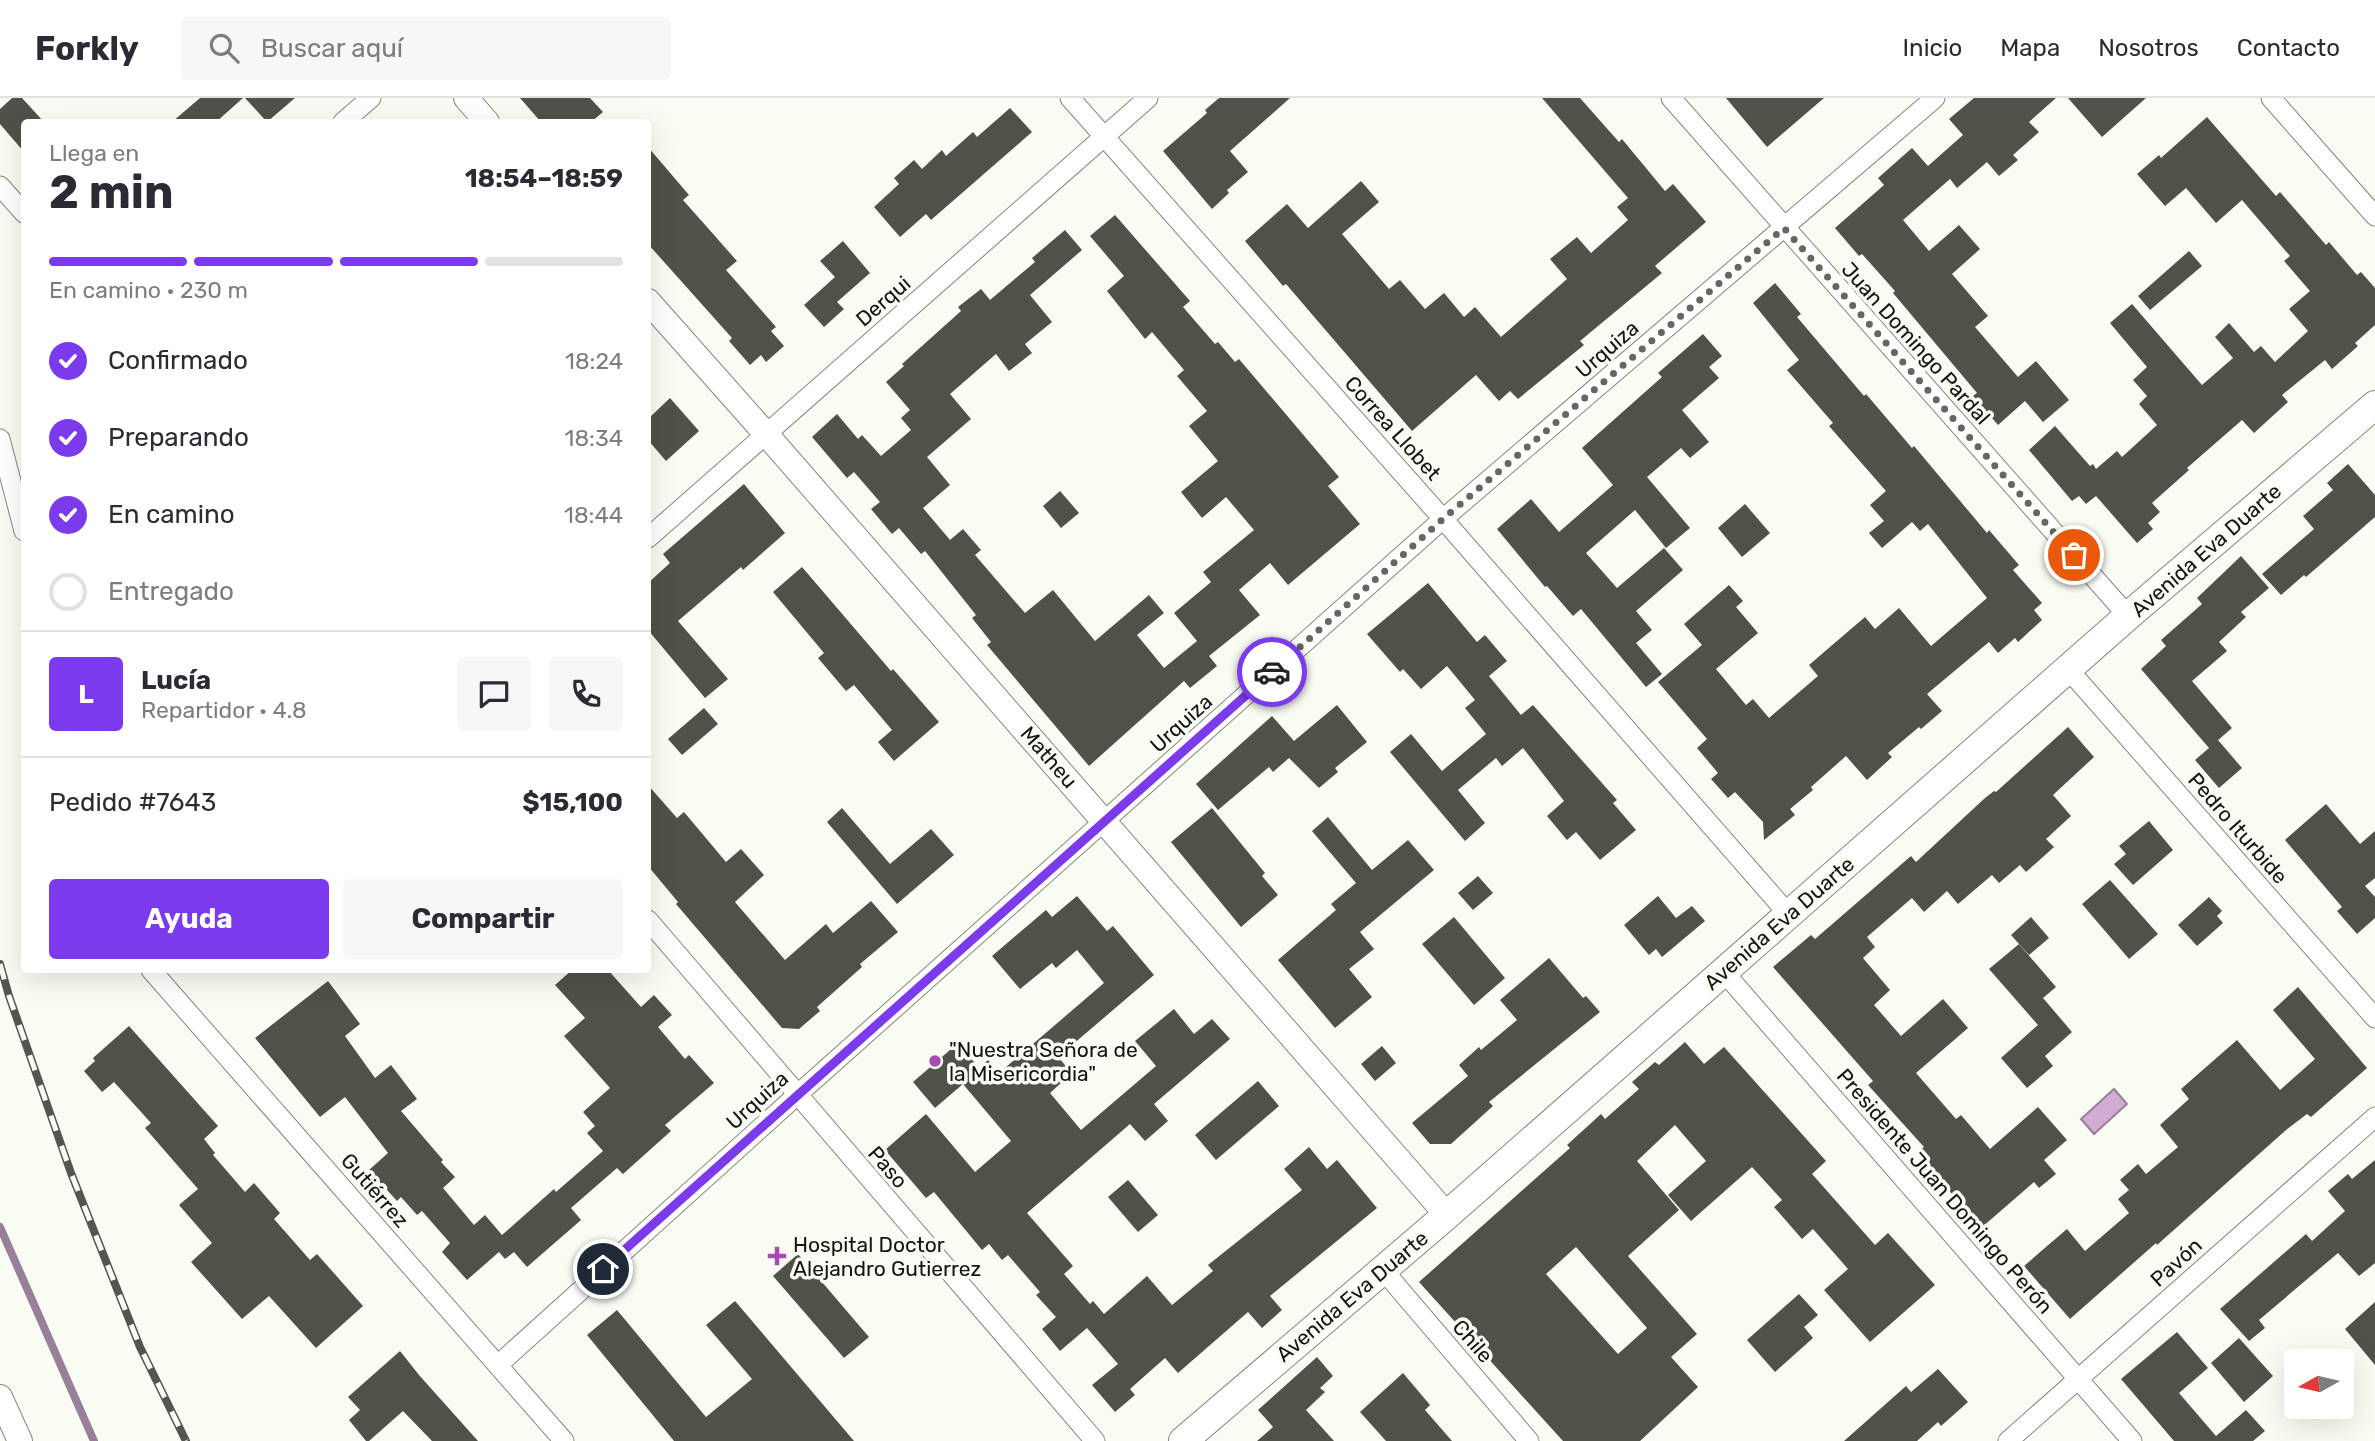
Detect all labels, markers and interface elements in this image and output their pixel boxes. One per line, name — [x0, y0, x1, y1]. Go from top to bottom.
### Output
search box — [181, 17, 671, 80]
text: Forkly — [35, 29, 139, 68]
icon: search — [205, 29, 243, 67]
text: Buscar aquí — [261, 33, 403, 64]
text: Inicio — [1903, 34, 1962, 62]
text: Mapa — [2000, 34, 2060, 62]
text: Nosotros — [2098, 34, 2199, 62]
text: Contacto — [2237, 34, 2340, 62]
text: Llega en — [49, 139, 139, 167]
text: 18:54–18:59 — [465, 163, 623, 194]
text: 2 min — [49, 165, 174, 220]
street label: Juan Domingo Pardal — [1836, 257, 1996, 429]
street label: Derqui — [851, 270, 915, 332]
text: En camino · 230 m — [49, 276, 248, 304]
street label: Urquiza — [1570, 315, 1644, 383]
icon: check — [49, 342, 87, 380]
text: Confirmado — [108, 345, 248, 376]
text: 18:24 — [565, 347, 623, 375]
street label: Correa Llobet — [1340, 371, 1446, 485]
icon: check — [49, 419, 87, 457]
text: Preparando — [108, 422, 249, 453]
text: 18:34 — [565, 424, 623, 452]
street label: Avenida Eva Duarte — [2126, 478, 2286, 622]
icon: check — [49, 496, 87, 534]
text: En camino — [108, 499, 235, 530]
text: 18:44 — [564, 501, 623, 529]
pin — [2044, 525, 2104, 585]
icon: bag — [2055, 536, 2093, 574]
text: Entregado — [108, 576, 234, 607]
courier — [1237, 637, 1307, 707]
icon: car — [1253, 653, 1291, 691]
button: chat — [457, 657, 531, 731]
button: phone — [549, 657, 623, 731]
text: Lucía — [141, 665, 211, 696]
text: L — [78, 679, 94, 710]
street label: Urquiza — [1145, 689, 1217, 757]
text: Repartidor · 4.8 — [141, 696, 307, 724]
street label: Matheu — [1015, 721, 1083, 793]
street label: Pedro Iturbide — [2183, 767, 2293, 889]
text: Pedido #7643 — [49, 787, 216, 818]
text: $15,100 — [522, 787, 623, 818]
street label: Avenida Eva Duarte — [1699, 851, 1859, 995]
button: Ayuda — [49, 879, 329, 959]
button: Compartir — [343, 879, 623, 959]
place label: "Nuestra Señora de la Misericordia" — [949, 1037, 1138, 1086]
marker: "Nuestra Señora de la Misericordia" — [927, 1053, 943, 1069]
street label: Presidente Juan Domingo Perón — [1832, 1063, 2058, 1319]
street label: Urquiza — [721, 1066, 793, 1134]
street label: Paso — [863, 1141, 913, 1193]
street label: Gutiérrez — [336, 1148, 414, 1232]
street label: Avenida Eva Duarte — [1271, 1225, 1433, 1367]
place label: Hospital Doctor Alejandro Gutierrez — [793, 1232, 981, 1281]
street label: Pavón — [2145, 1232, 2207, 1292]
pin — [573, 1239, 633, 1299]
marker: Hospital Doctor Alejandro Gutierrez — [767, 1246, 787, 1266]
icon: home — [584, 1250, 622, 1288]
street label: Chile — [1448, 1314, 1498, 1368]
north arrow — [2284, 1349, 2354, 1419]
map controls — [2284, 1349, 2354, 1419]

